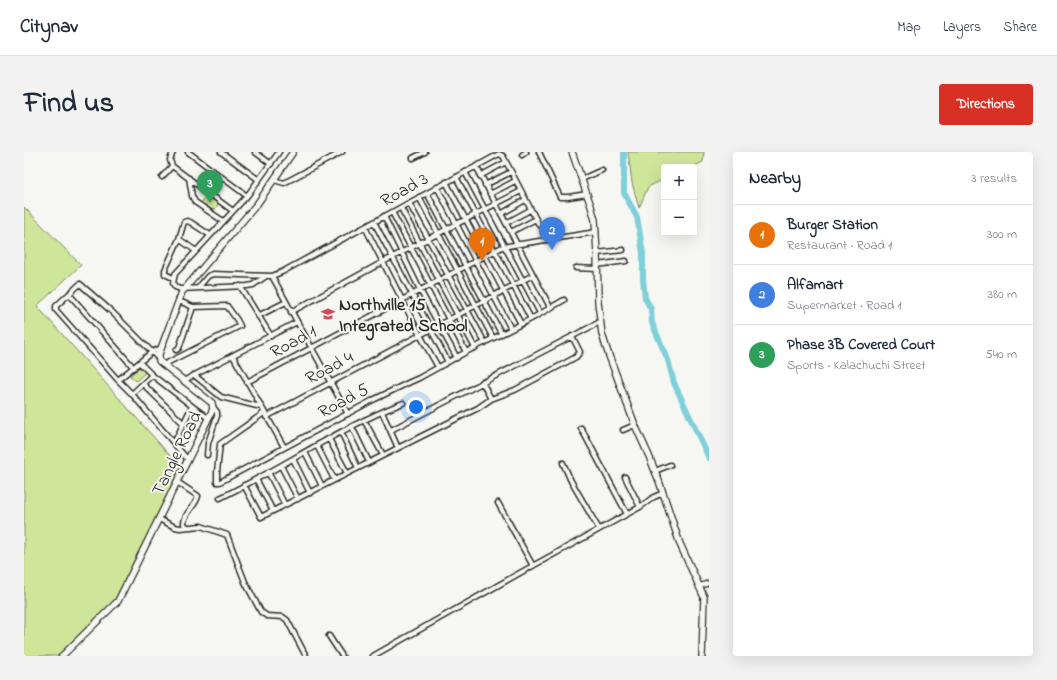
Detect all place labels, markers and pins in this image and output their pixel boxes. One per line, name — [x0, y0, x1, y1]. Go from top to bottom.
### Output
pin: 3 — [197, 170, 223, 203]
pin: 2 — [539, 217, 565, 250]
pin: 1 — [469, 228, 495, 261]
place label: Northville 15 Integrated School — [339, 293, 468, 341]
school or university icon: Northville 15 Integrated School — [320, 306, 336, 322]

